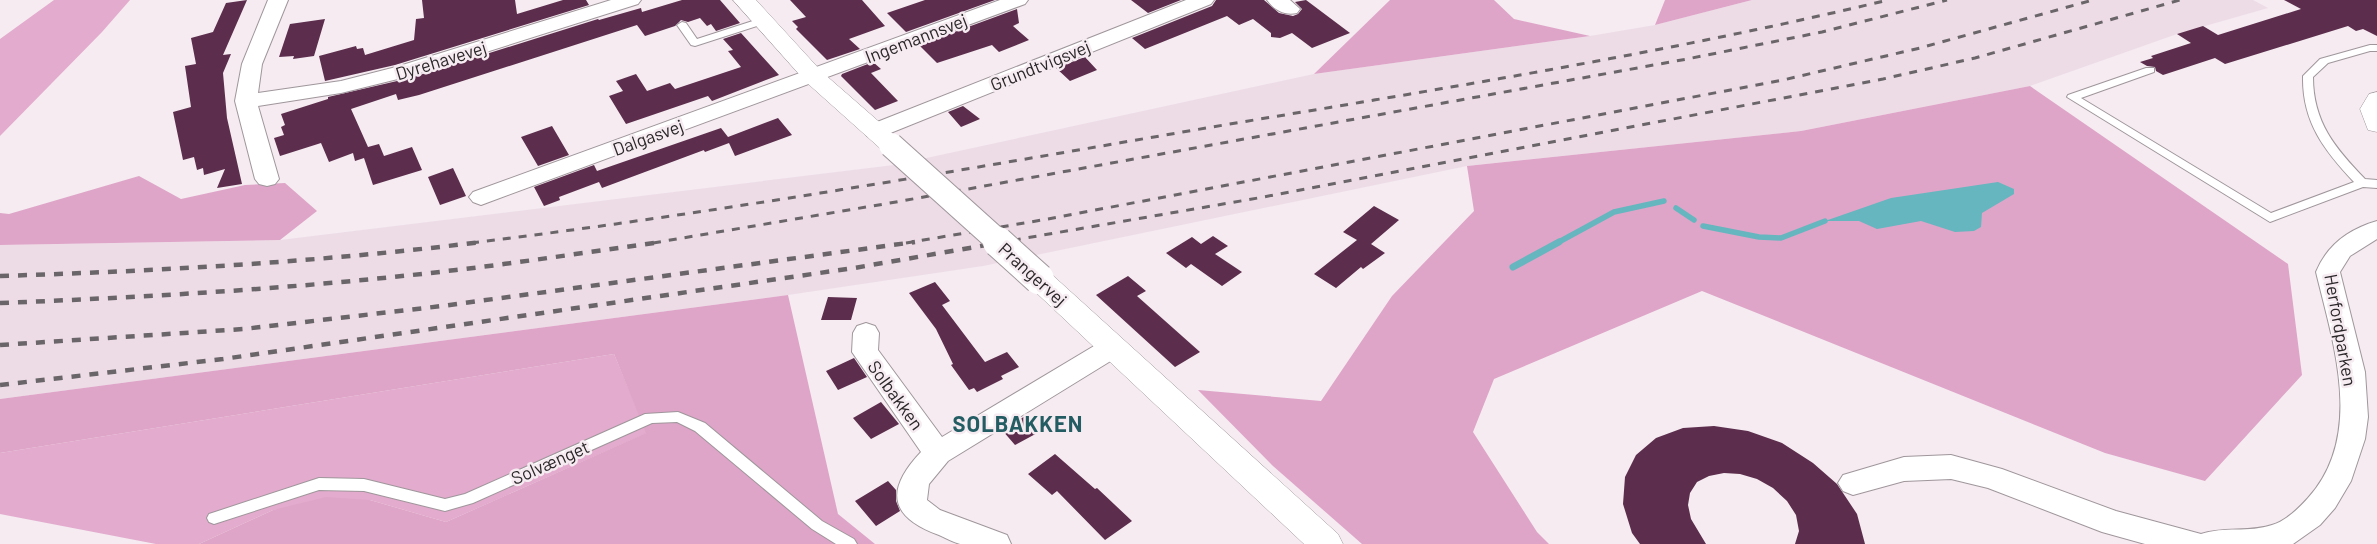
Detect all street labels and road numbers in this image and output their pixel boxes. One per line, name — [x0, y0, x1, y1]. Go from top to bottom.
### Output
street label: Ingemannsvej — [862, 8, 970, 68]
street label: Grundtvigsvej — [987, 35, 1093, 95]
street label: Dyrehavevej — [393, 36, 489, 84]
street label: Dalgasvej — [610, 114, 686, 160]
street label: Prangervej — [994, 238, 1072, 310]
street label: Herfordparken — [2320, 272, 2362, 388]
street label: Solbakken — [863, 356, 929, 434]
street label: Solvænget — [508, 435, 592, 489]

